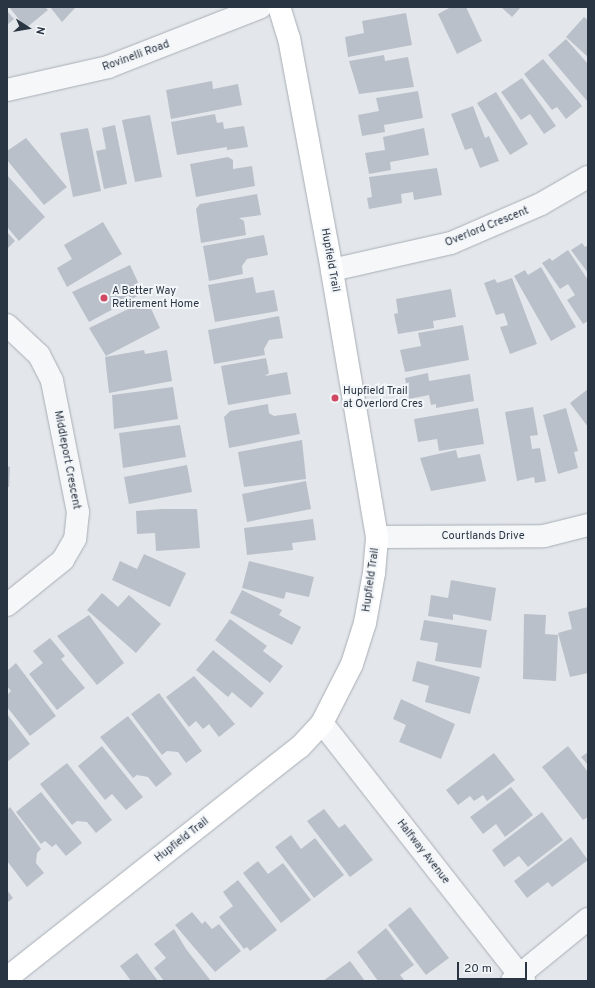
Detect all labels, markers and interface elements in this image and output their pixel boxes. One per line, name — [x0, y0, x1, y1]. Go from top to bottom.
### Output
north arrow — [8, 8, 48, 48]
text: N — [32, 25, 47, 36]
street label: Rovinelli Road — [101, 38, 171, 74]
street label: Overlord Crescent — [443, 204, 531, 250]
street label: Hupfield Trail — [318, 227, 342, 293]
place label: A Better Way Retirement Home — [112, 285, 199, 311]
marker: A Better Way Retirement Home — [99, 293, 109, 303]
place label: Hupfield Trail at Overlord Cres — [343, 385, 423, 411]
marker: Hupfield Trail at Overlord Cres — [330, 393, 340, 403]
street label: Middleport Crescent — [51, 409, 83, 511]
street label: Courtlands Drive — [441, 529, 525, 543]
street label: Hupfield Trail — [360, 547, 382, 613]
street label: Hupfield Trail — [152, 815, 212, 865]
street label: Halfway Avenue — [394, 817, 452, 887]
scale bar — [459, 954, 529, 980]
text: 20 m — [464, 961, 492, 977]

